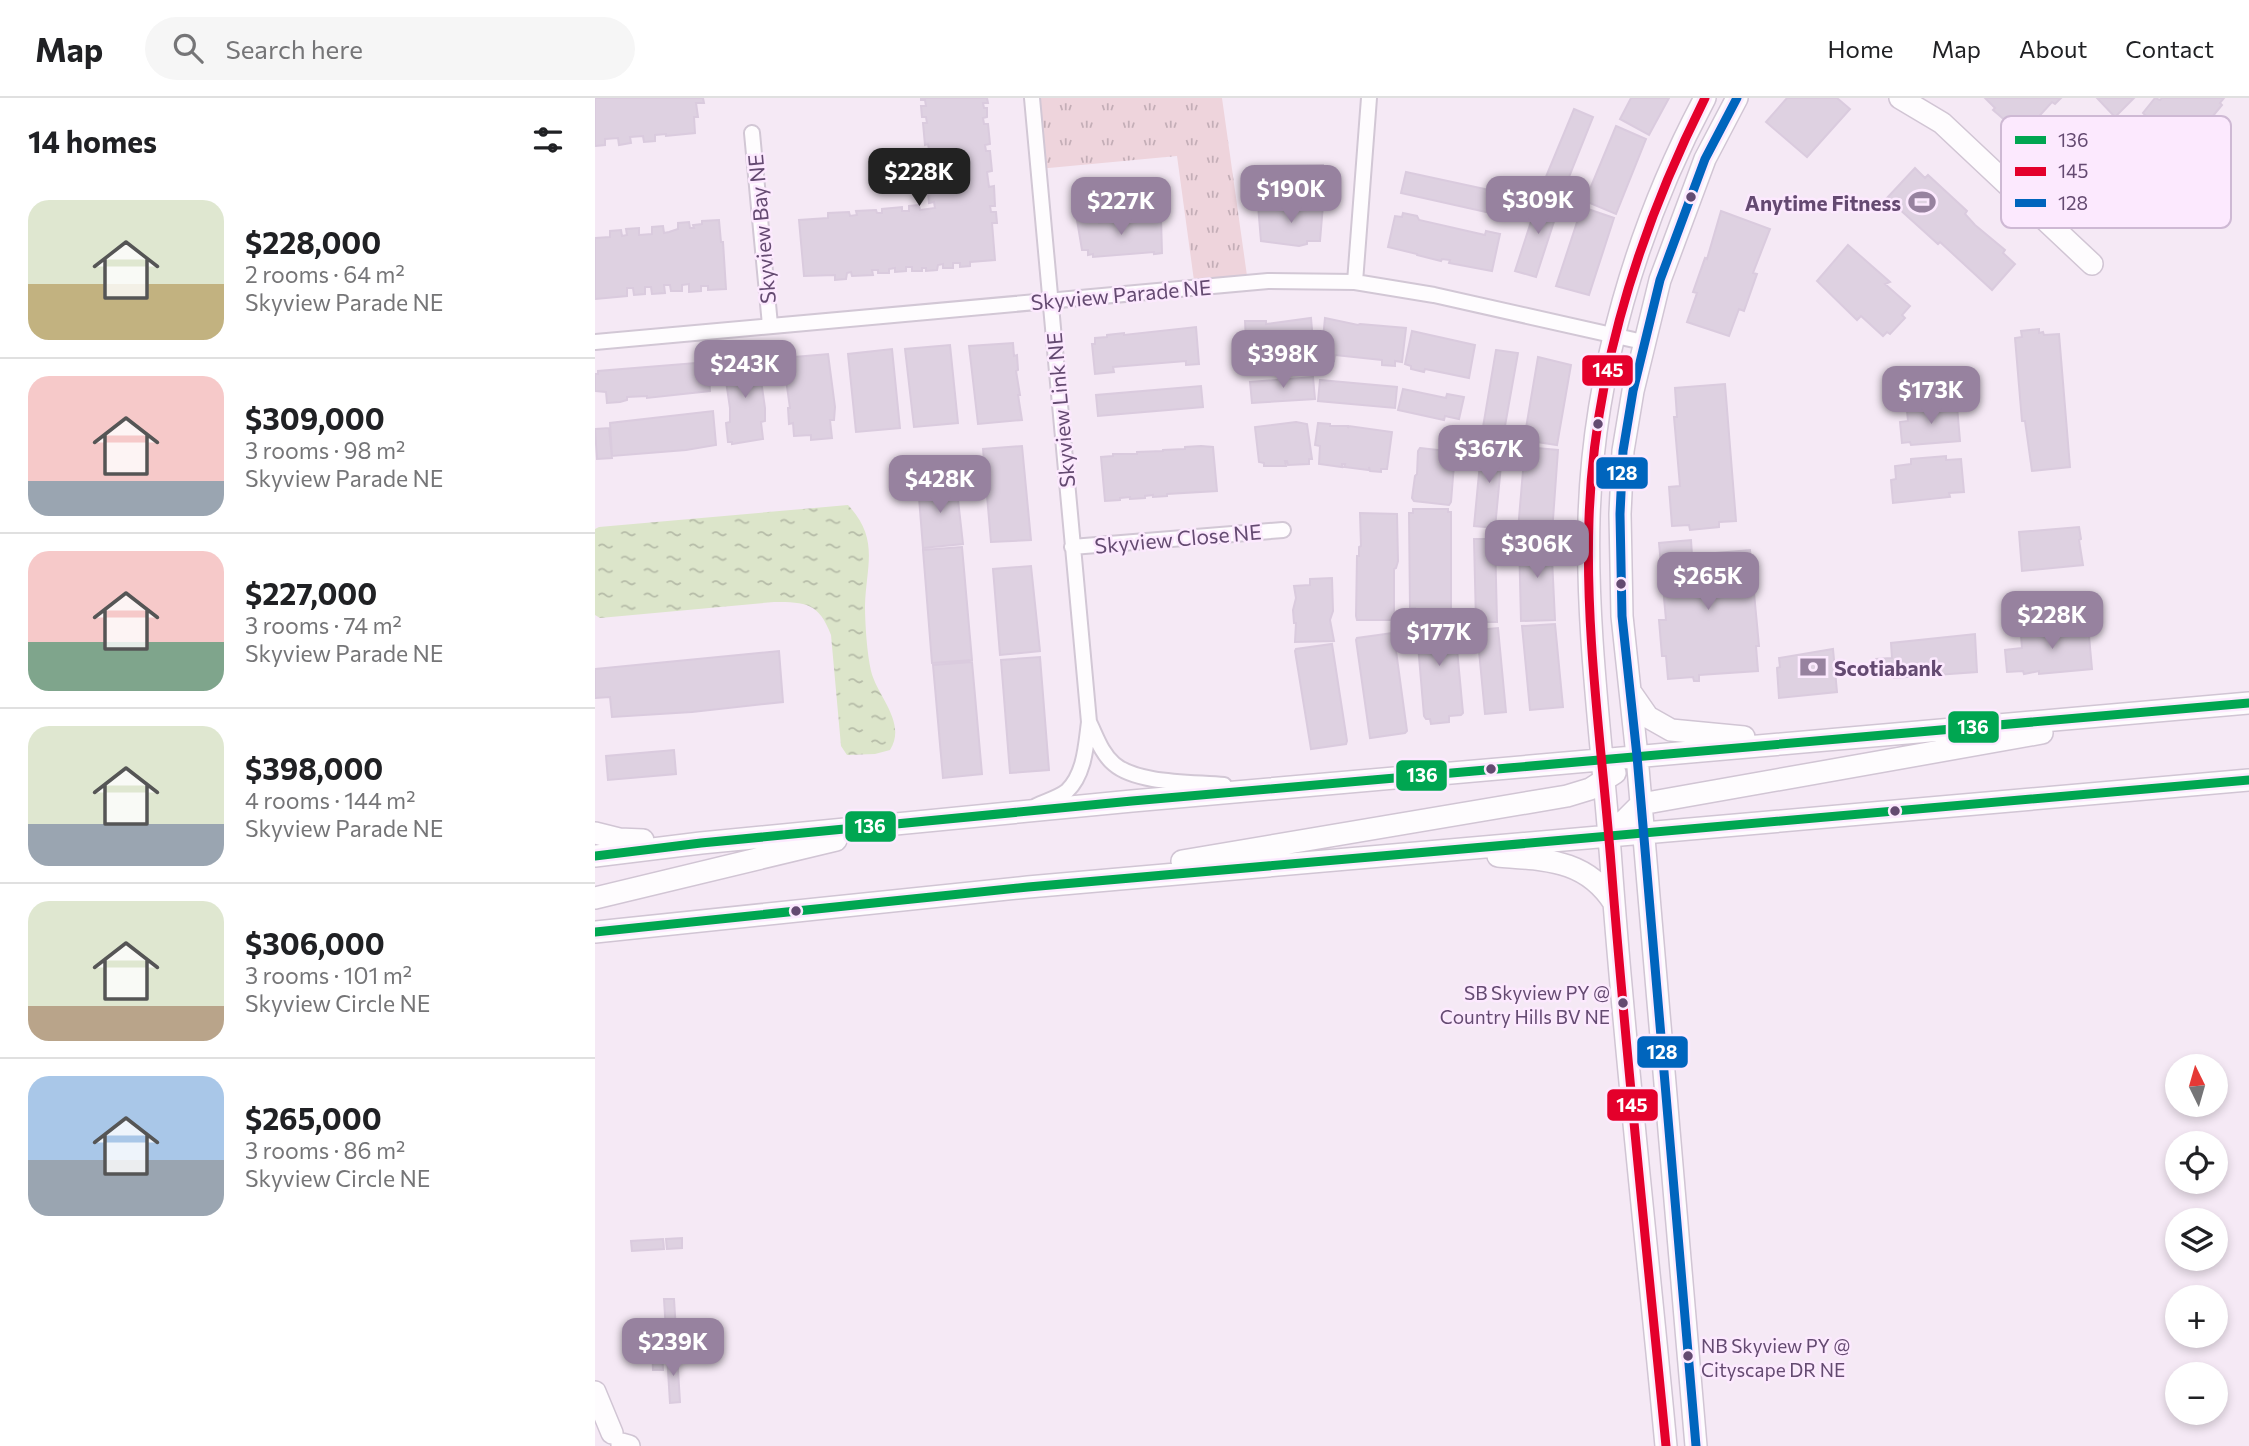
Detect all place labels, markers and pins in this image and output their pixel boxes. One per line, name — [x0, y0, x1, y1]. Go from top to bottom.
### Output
pin: $228K — [870, 148, 968, 208]
pin: $190K — [1242, 166, 1340, 225]
pin: $309K — [1489, 176, 1587, 236]
pin: $227K — [1072, 178, 1170, 237]
sports icon: Anytime Fitness — [1907, 187, 1937, 217]
unlabelled marker — [1684, 190, 1698, 204]
place label: Anytime Fitness — [1745, 190, 1901, 215]
pin: $398K — [1234, 330, 1332, 390]
pin: $243K — [696, 341, 794, 400]
pin: $173K — [1882, 366, 1980, 426]
unlabelled marker — [1591, 417, 1605, 431]
pin: $367K — [1440, 426, 1538, 485]
pin: $428K — [891, 456, 989, 515]
pin: $306K — [1488, 520, 1586, 580]
pin: $265K — [1659, 552, 1757, 612]
unlabelled marker — [1614, 577, 1628, 591]
pin: $228K — [2003, 592, 2101, 651]
pin: $177K — [1390, 608, 1488, 668]
bank icon: Scotiabank — [1798, 652, 1828, 682]
place label: Scotiabank — [1834, 655, 1943, 680]
unlabelled marker — [1484, 762, 1498, 776]
unlabelled marker — [1888, 804, 1902, 818]
unlabelled marker — [789, 904, 803, 918]
place label: SB Skyview PY @ Country Hills BV NE — [1440, 981, 1610, 1028]
marker: SB Skyview PY @ Country Hills BV NE — [1616, 996, 1630, 1010]
pin: $239K — [624, 1318, 722, 1378]
place label: NB Skyview PY @ Cityscape DR NE — [1701, 1334, 1850, 1381]
marker: NB Skyview PY @ Cityscape DR NE — [1681, 1349, 1695, 1363]

